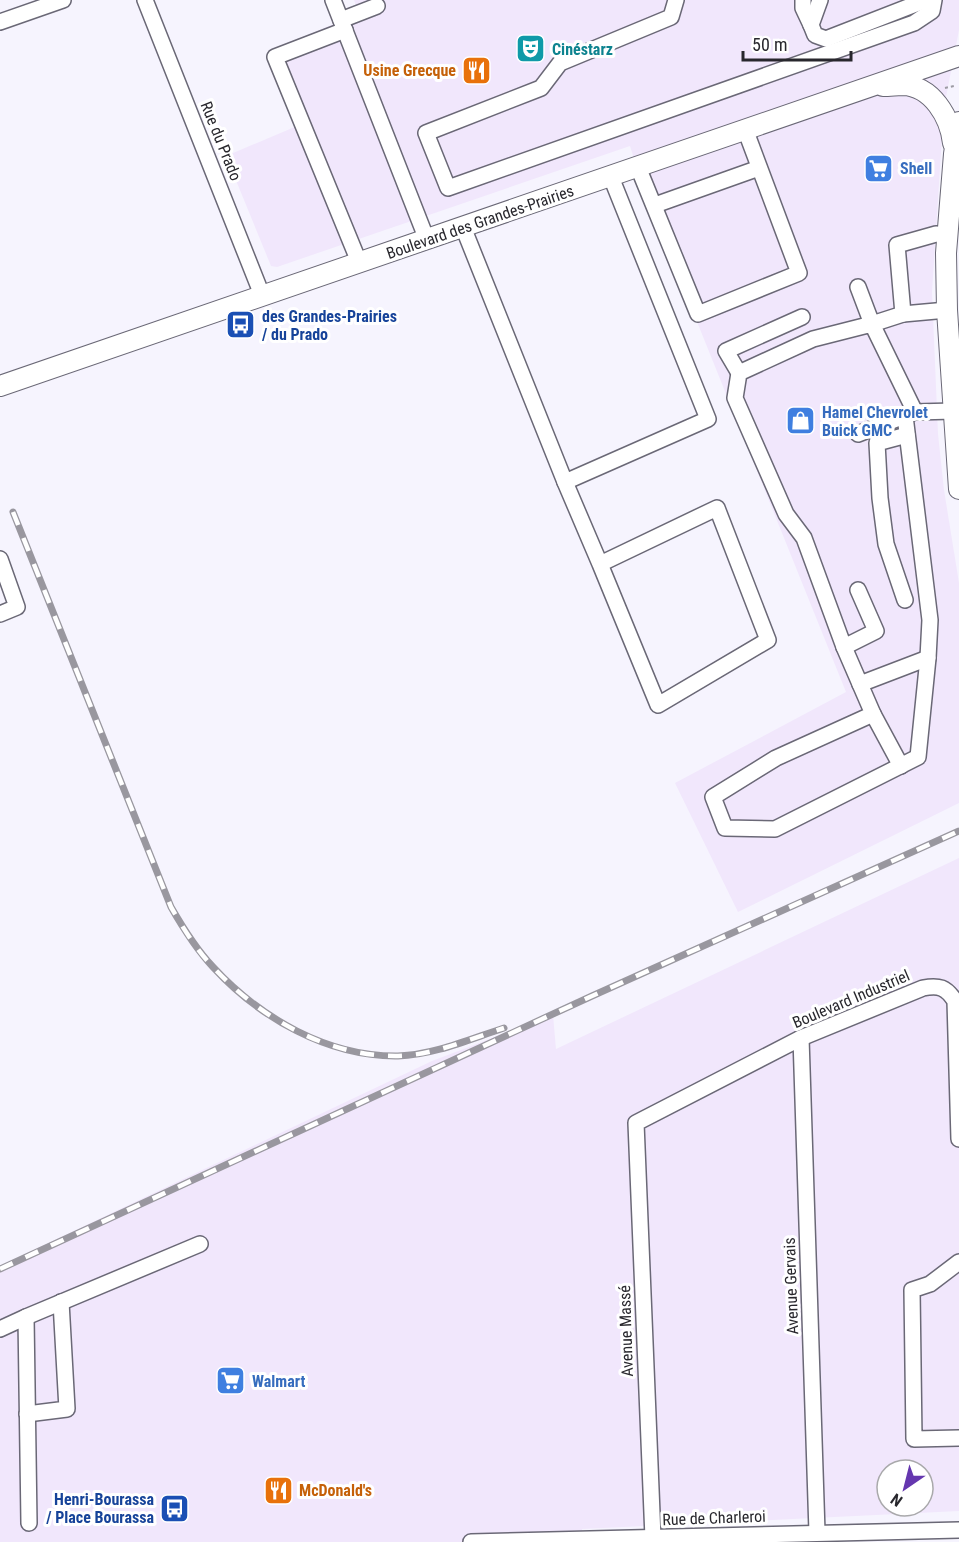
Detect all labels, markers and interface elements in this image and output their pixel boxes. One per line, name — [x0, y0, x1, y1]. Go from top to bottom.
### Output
scale bar — [743, 24, 851, 62]
theatre icon: Cinéstarz — [515, 33, 547, 65]
text: 50 m — [752, 34, 787, 55]
place label: Cinéstarz — [552, 40, 613, 59]
restaurant icon: Usine Grecque — [461, 54, 493, 86]
place label: Usine Grecque — [363, 61, 456, 80]
street label: Rue du Prado — [196, 99, 246, 183]
supermarket icon: Shell — [863, 152, 895, 184]
place label: Shell — [900, 159, 932, 178]
street label: Boulevard des Grandes-Prairies — [384, 181, 576, 263]
place label: des Grandes-Prairies / du Prado — [261, 307, 397, 344]
bus stop icon: des Grandes-Prairies / du Prado — [225, 309, 257, 341]
place label: Hamel Chevrolet Buick GMC — [822, 403, 928, 440]
shop icon: Hamel Chevrolet Buick GMC — [785, 405, 817, 437]
street label: Boulevard Industriel — [790, 966, 912, 1032]
street label: Avenue Gervais — [780, 1237, 802, 1335]
street label: Avenue Massé — [615, 1285, 637, 1377]
supermarket icon: Walmart — [215, 1365, 247, 1397]
place label: Walmart — [252, 1372, 305, 1391]
north arrow — [875, 1458, 935, 1518]
restaurant icon: McDonald's — [262, 1474, 294, 1506]
place label: McDonald's — [299, 1481, 372, 1500]
text: N — [887, 1489, 906, 1510]
place label: Henri-Bourassa / Place Bourassa — [45, 1490, 154, 1527]
bus stop icon: Henri-Bourassa / Place Bourassa — [159, 1492, 191, 1524]
street label: Rue de Charleroi — [662, 1507, 766, 1529]

